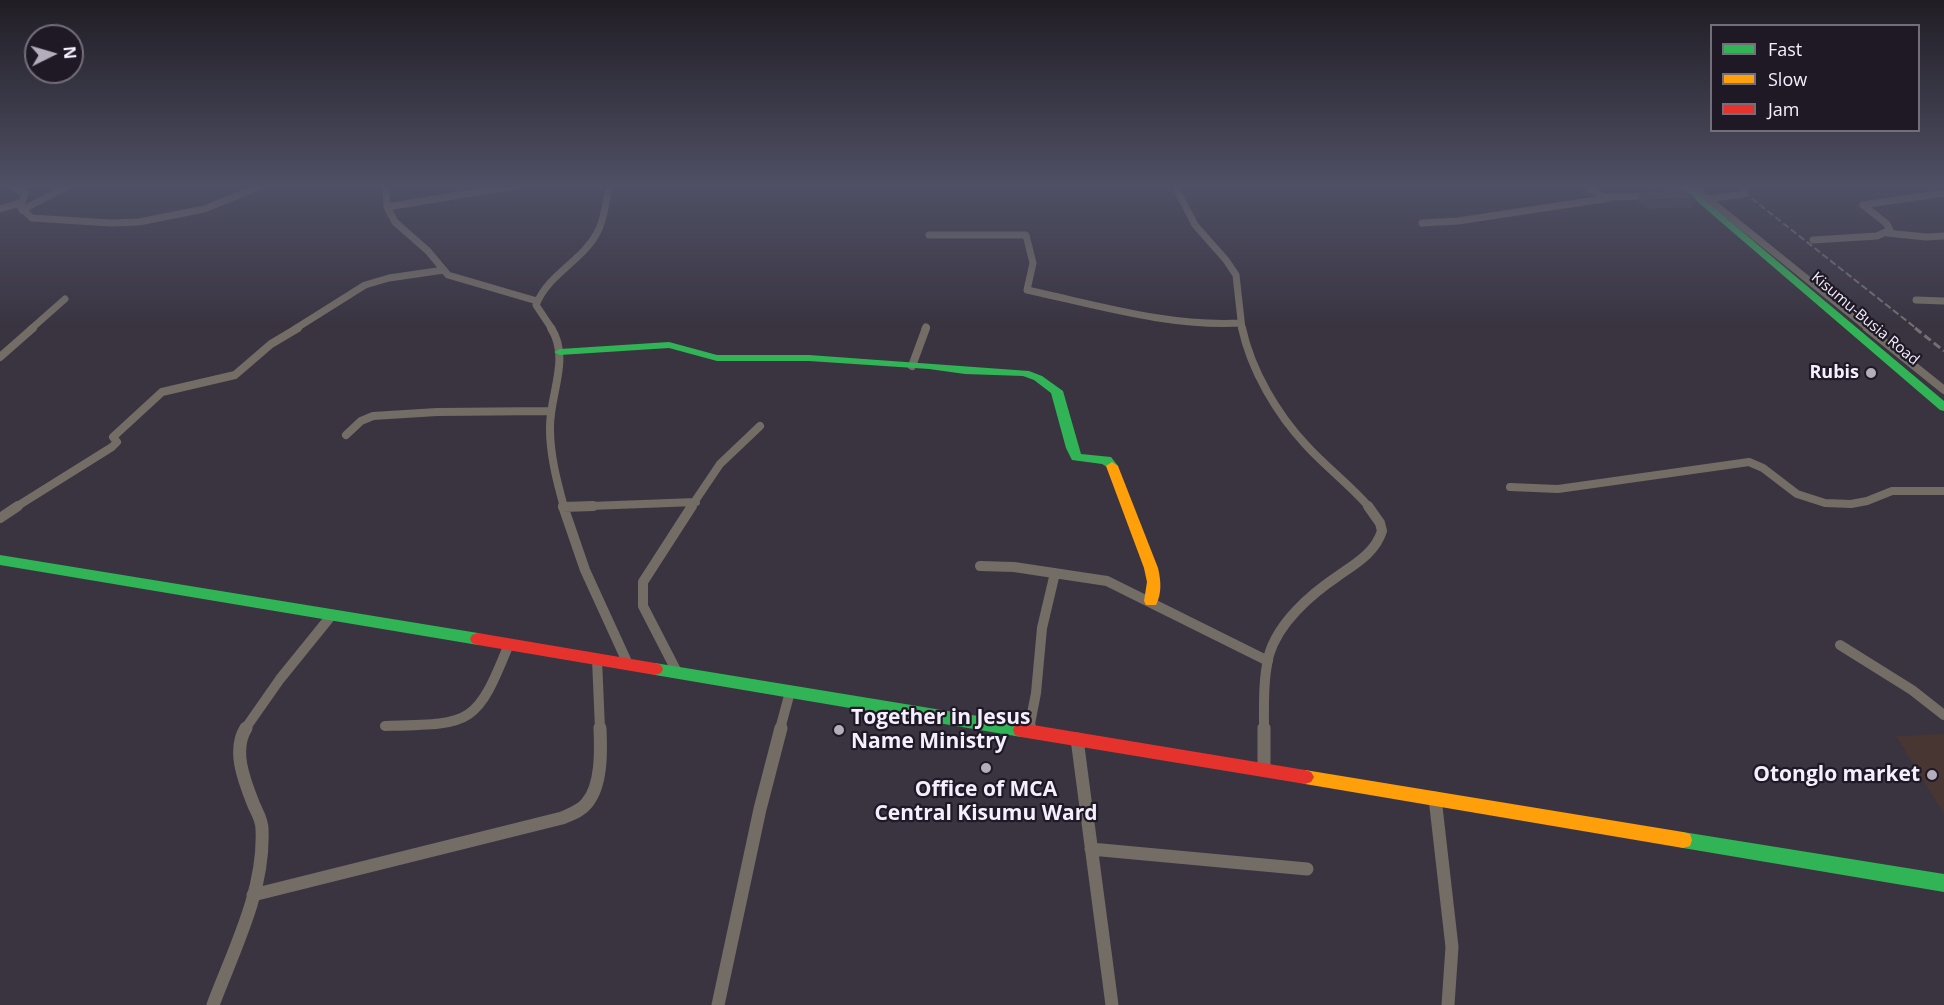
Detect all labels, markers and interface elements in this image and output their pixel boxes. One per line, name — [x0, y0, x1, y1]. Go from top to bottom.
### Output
north arrow — [24, 24, 84, 84]
legend — [1710, 24, 1920, 132]
text: Fast — [1768, 37, 1802, 61]
text: N — [58, 45, 81, 60]
text: Slow — [1768, 67, 1807, 91]
text: Jam — [1768, 97, 1800, 121]
street label: Kisumu-Busia Road — [1807, 269, 1923, 369]
place label: Rubis — [1809, 362, 1859, 384]
marker: Rubis — [1864, 366, 1878, 380]
place label: Together in Jesus Name Ministry — [851, 705, 1030, 755]
marker: Together in Jesus Name Ministry — [832, 723, 846, 737]
marker: Office of MCA Central Kisumu Ward — [979, 761, 993, 775]
place label: Otonglo market — [1753, 762, 1920, 788]
marker: Otonglo market — [1925, 768, 1939, 782]
place label: Office of MCA Central Kisumu Ward — [874, 777, 1098, 827]

